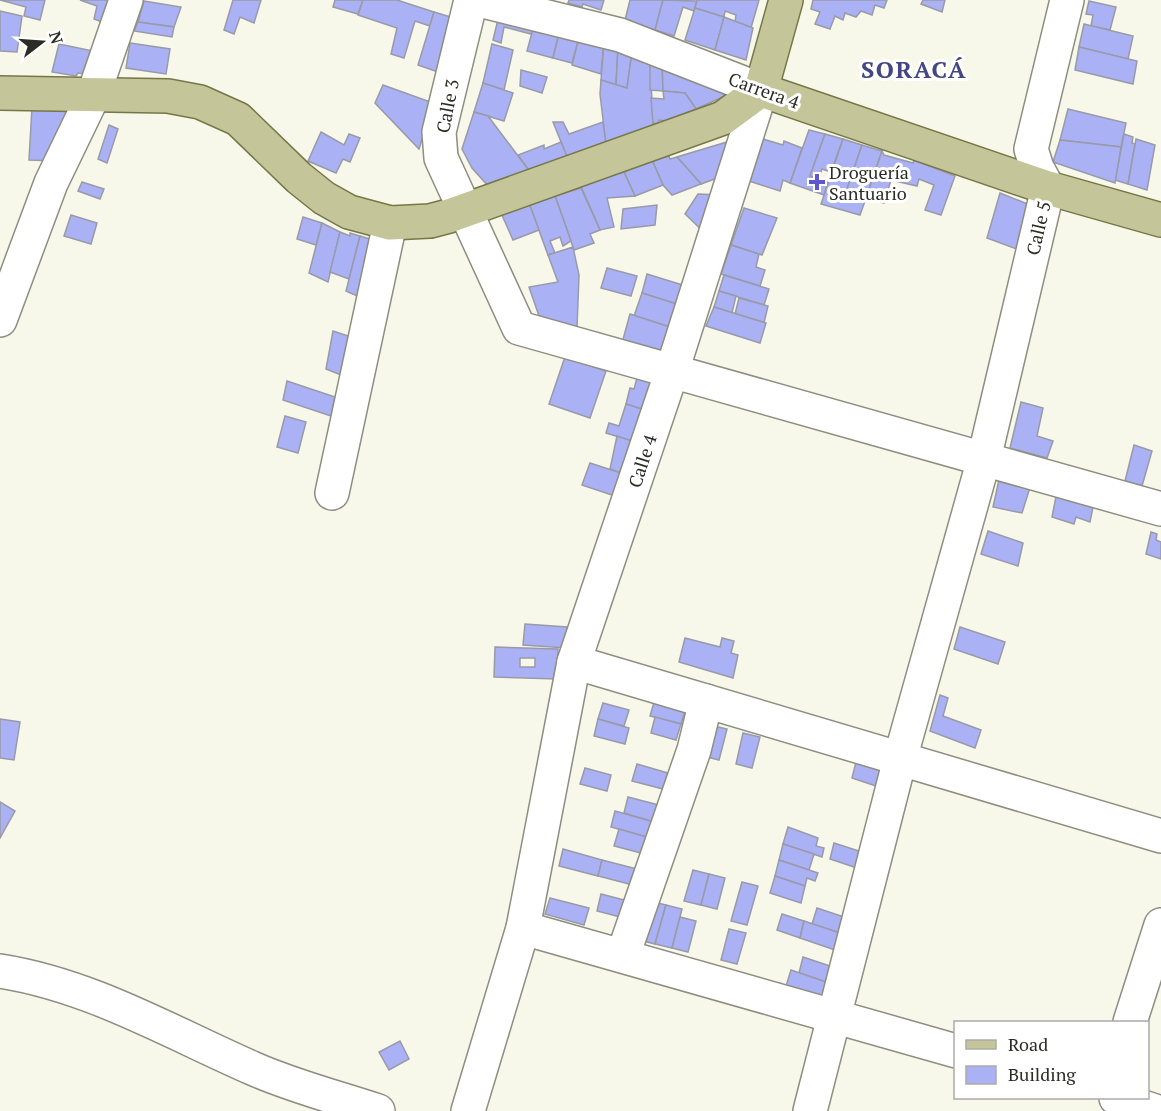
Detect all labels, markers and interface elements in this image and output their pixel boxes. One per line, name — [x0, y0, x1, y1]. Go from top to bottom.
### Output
north arrow — [12, 12, 72, 72]
text: N — [44, 29, 69, 47]
district label: SORACÁ — [861, 53, 967, 85]
street label: Carrera 4 — [725, 66, 803, 114]
street label: Calle 3 — [430, 77, 464, 135]
place label: Droguería Santuario — [829, 160, 909, 205]
marker: Droguería Santuario — [810, 175, 824, 189]
street label: Calle 5 — [1020, 199, 1056, 257]
street label: Calle 4 — [622, 431, 662, 491]
legend — [954, 1021, 1149, 1099]
text: Road — [1008, 1032, 1048, 1056]
text: Building — [1008, 1062, 1076, 1086]

